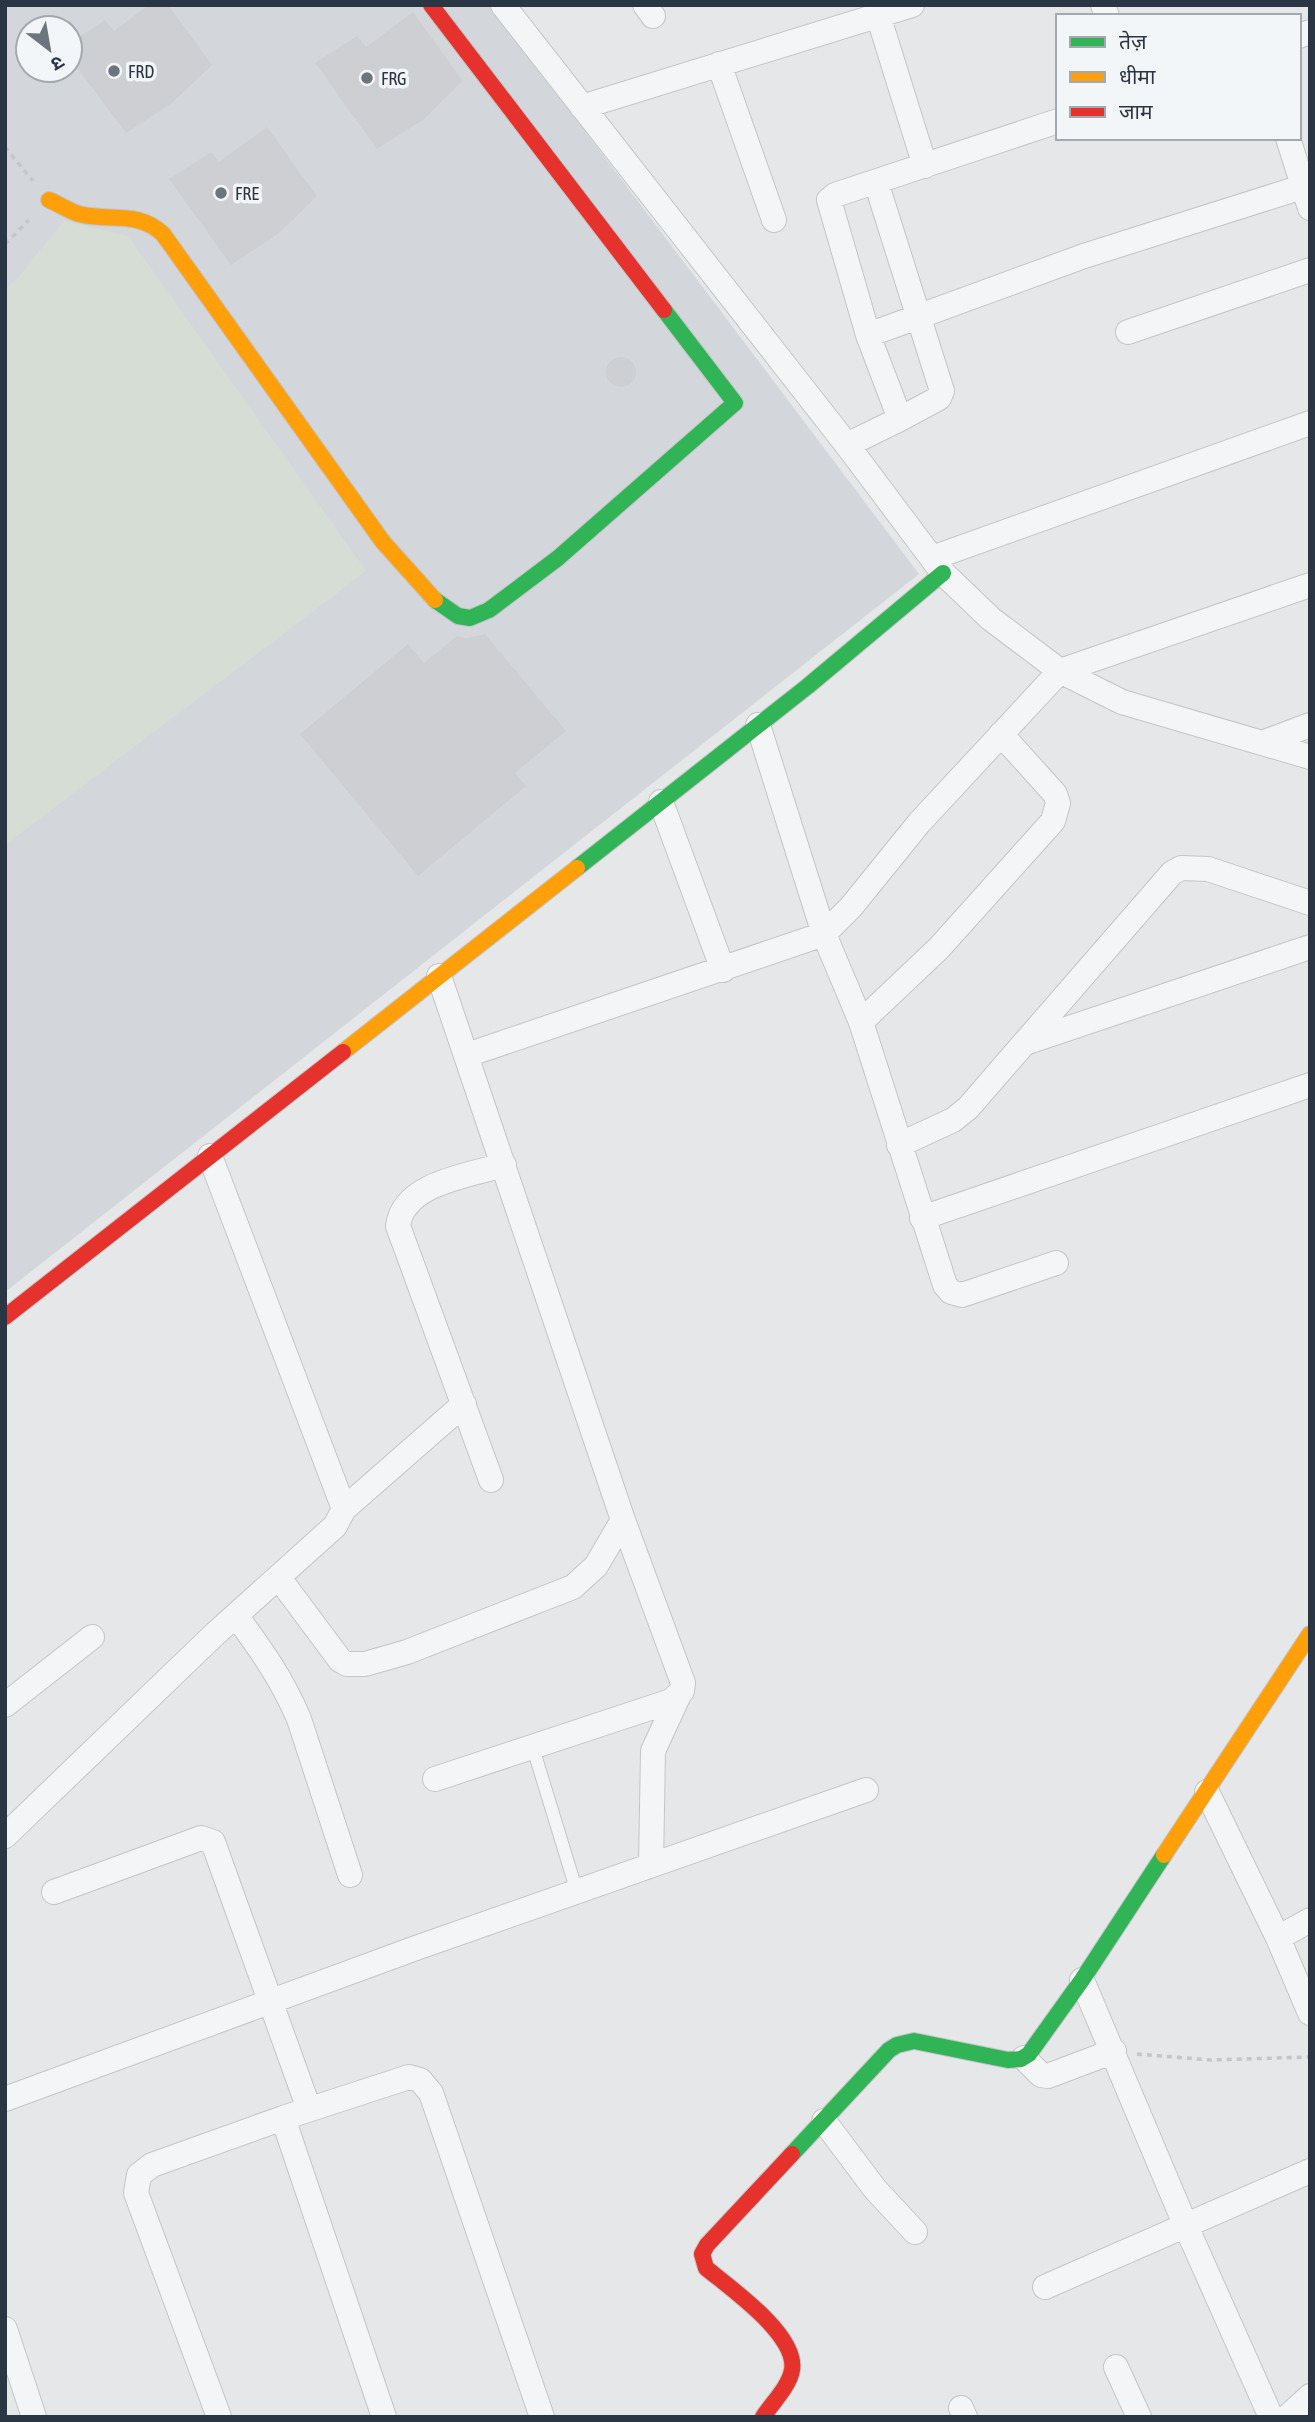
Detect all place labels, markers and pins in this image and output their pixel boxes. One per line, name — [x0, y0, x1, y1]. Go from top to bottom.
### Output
place label: FRD — [128, 61, 154, 82]
marker: FRD — [106, 63, 122, 79]
place label: FRG — [381, 68, 407, 89]
marker: FRG — [359, 70, 375, 86]
place label: FRE — [235, 183, 259, 204]
marker: FRE — [213, 185, 229, 201]

